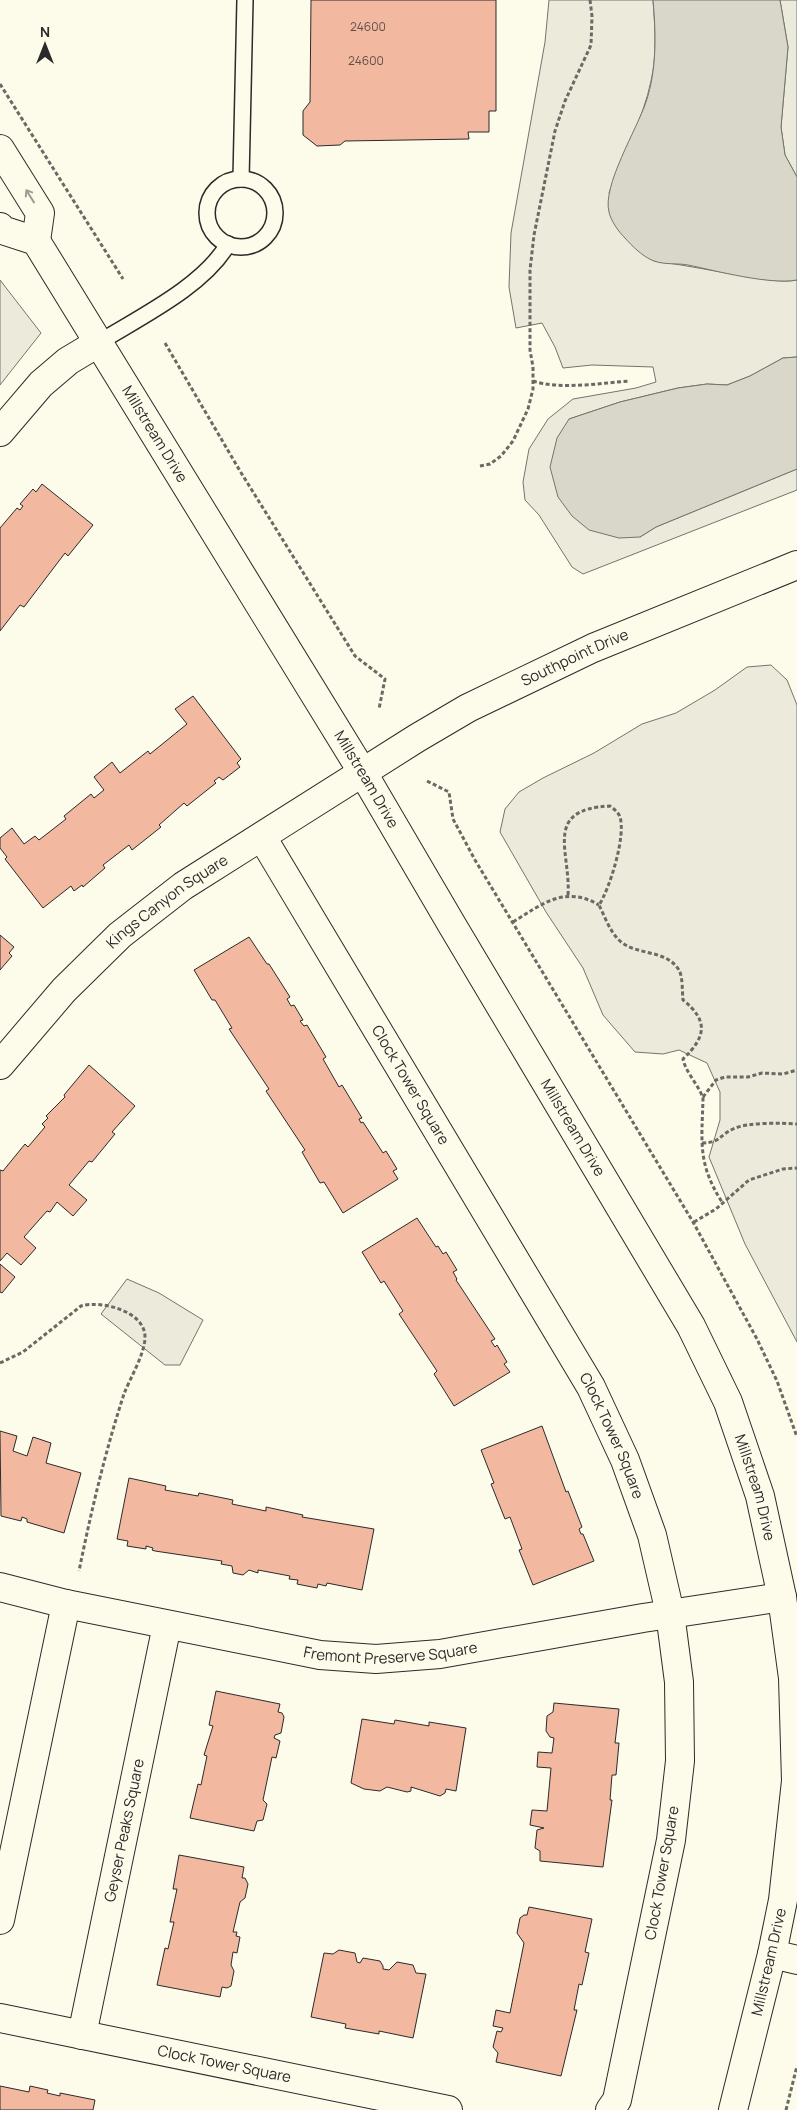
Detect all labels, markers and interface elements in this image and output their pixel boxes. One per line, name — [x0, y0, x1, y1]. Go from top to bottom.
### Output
house number: 24600 — [350, 18, 386, 35]
north arrow — [20, 20, 70, 70]
text: N — [40, 22, 50, 41]
house number: 24600 — [348, 52, 384, 69]
one-way arrow — [24, 189, 34, 203]
street label: Millstream Drive — [117, 381, 193, 486]
street label: Southpoint Drive — [517, 624, 632, 691]
street label: Millstream Drive — [329, 726, 404, 832]
street label: Kings Canyon Square — [101, 849, 232, 953]
street label: Clock Tower Square — [367, 1021, 455, 1149]
street label: Millstream Drive — [536, 1075, 611, 1180]
street label: Clock Tower Square — [575, 1369, 649, 1502]
street label: Millstream Drive — [730, 1431, 780, 1543]
street label: Fremont Preserve Square — [302, 1637, 479, 1669]
street label: Geyser Peaks Square — [99, 1757, 149, 1904]
street label: Clock Tower Square — [639, 1804, 684, 1942]
street label: Millstream Drive — [746, 1906, 791, 2018]
street label: Clock Tower Square — [156, 2040, 293, 2088]

